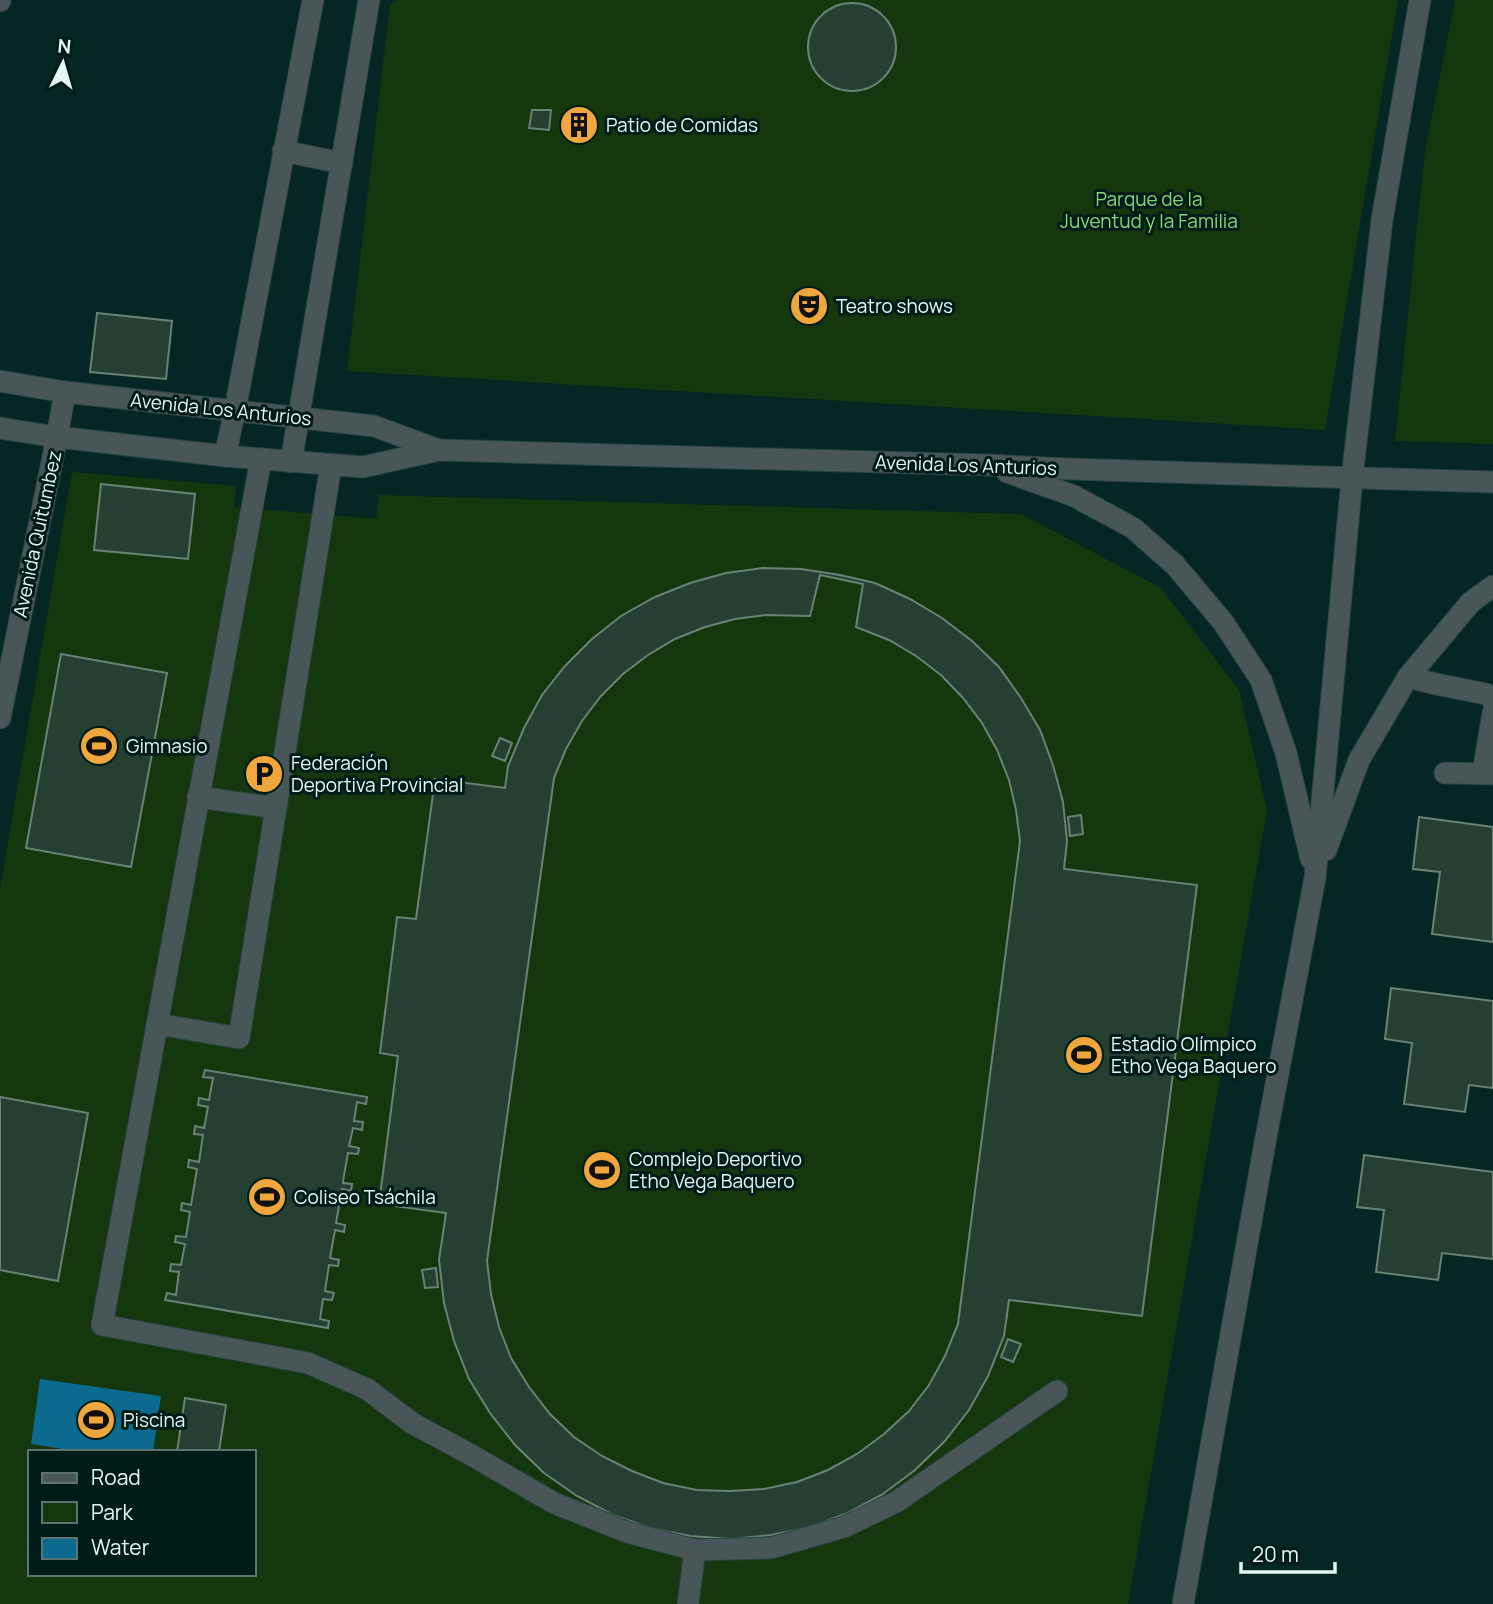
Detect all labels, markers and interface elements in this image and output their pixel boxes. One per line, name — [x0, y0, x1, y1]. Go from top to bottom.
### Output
north arrow — [28, 28, 98, 98]
text: N — [57, 33, 72, 60]
building icon: Patio de Comidas — [558, 104, 600, 146]
place label: Patio de Comidas — [606, 112, 758, 138]
park label: Parque de la Juventud y la Familia — [1060, 186, 1238, 234]
theatre icon: Teatro shows — [788, 285, 830, 327]
place label: Teatro shows — [836, 293, 953, 319]
street label: Avenida Los Anturios — [129, 387, 313, 431]
street label: Avenida Quitumbez — [7, 448, 67, 620]
street label: Avenida Los Anturios — [875, 449, 1057, 481]
sports icon: Gimnasio — [78, 725, 120, 767]
place label: Gimnasio — [126, 733, 207, 759]
place label: Federación Deportiva Provincial — [291, 750, 463, 798]
parking icon: Federación Deportiva Provincial — [243, 753, 285, 795]
place label: Estadio Olímpico Etho Vega Baquero — [1111, 1031, 1277, 1079]
sports icon: Estadio Olímpico Etho Vega Baquero — [1063, 1034, 1105, 1076]
place label: Complejo Deportivo Etho Vega Baquero — [629, 1146, 802, 1194]
sports icon: Complejo Deportivo Etho Vega Baquero — [581, 1149, 623, 1191]
sports icon: Coliseo Tsáchila — [246, 1176, 288, 1218]
place label: Coliseo Tsáchila — [294, 1184, 436, 1210]
sports icon: Piscina — [75, 1399, 117, 1441]
place label: Piscina — [123, 1407, 185, 1433]
legend — [28, 1450, 256, 1576]
text: Road — [91, 1463, 141, 1491]
text: Park — [91, 1498, 133, 1526]
scale bar — [1241, 1530, 1336, 1574]
text: Water — [91, 1533, 150, 1561]
text: 20 m — [1252, 1540, 1299, 1568]

